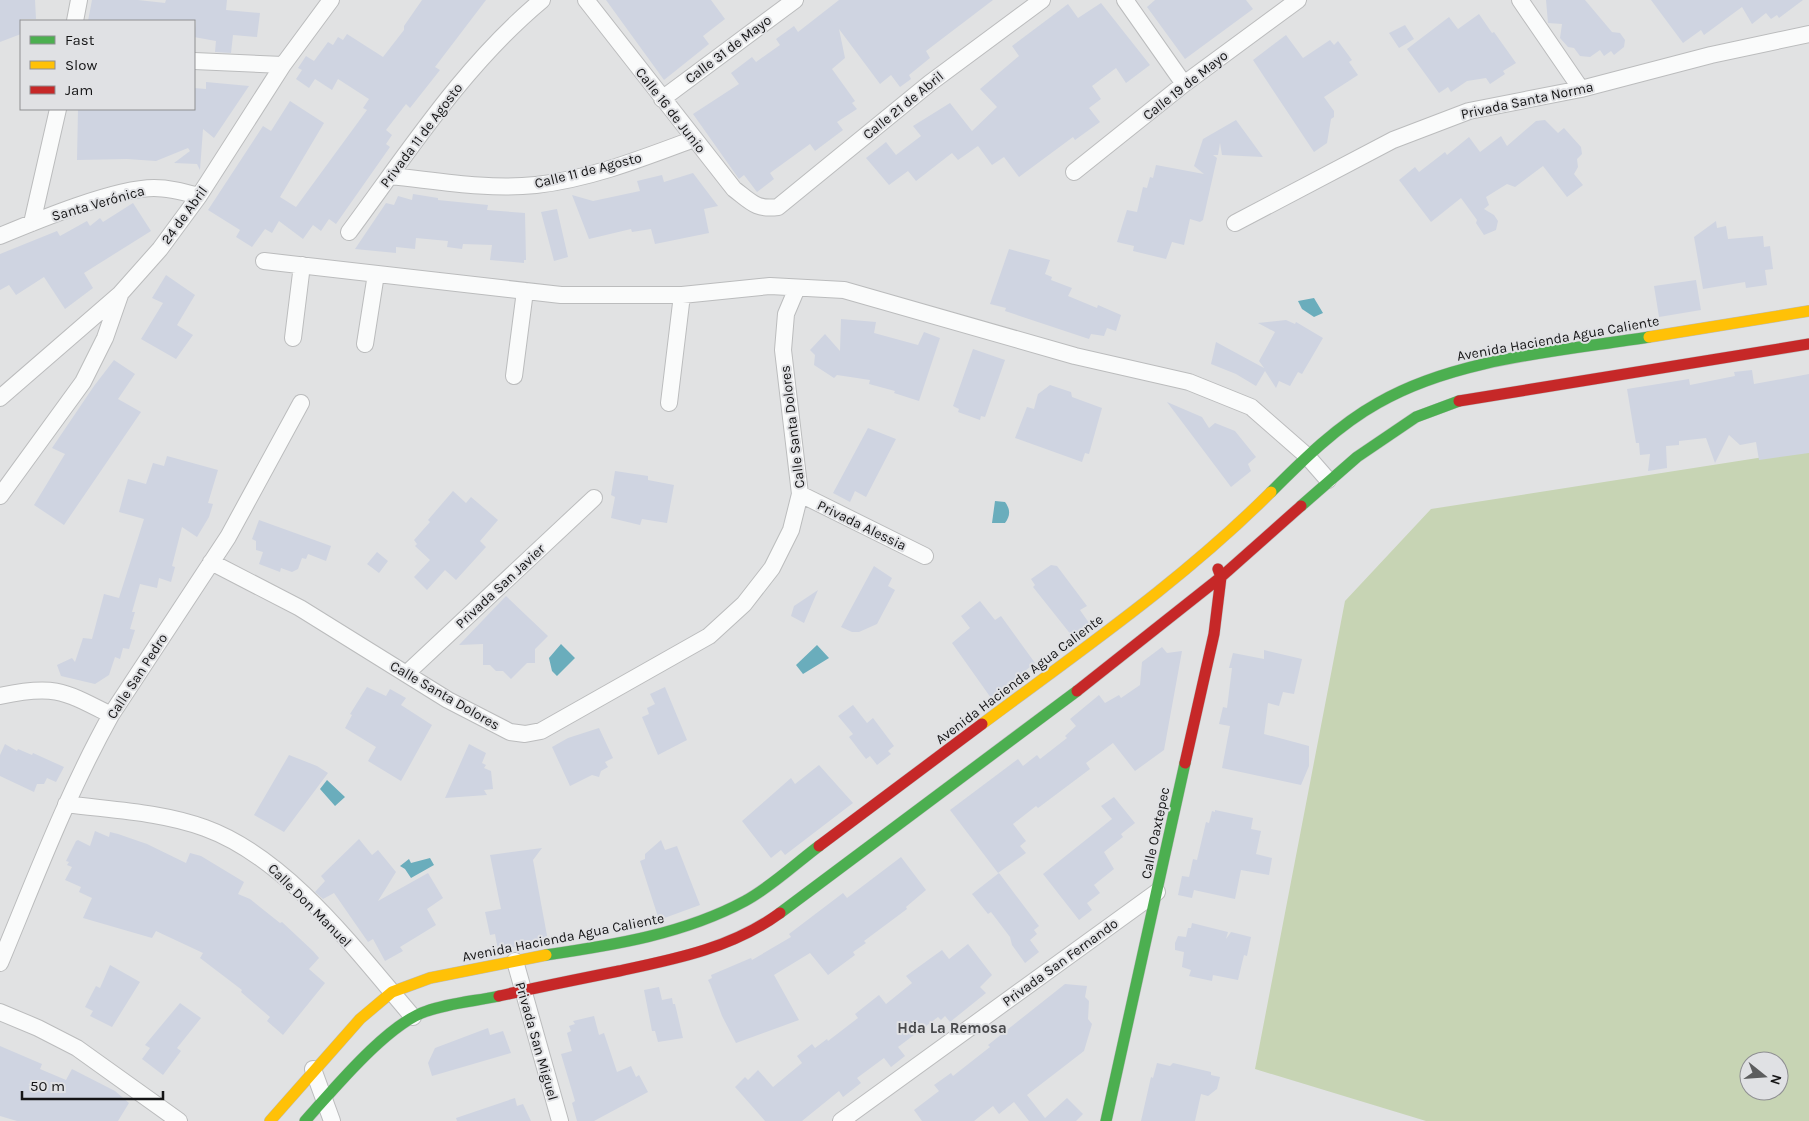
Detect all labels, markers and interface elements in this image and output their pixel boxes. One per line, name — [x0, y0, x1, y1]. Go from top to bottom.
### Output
street label: Calle 31 de Mayo — [682, 11, 775, 87]
legend — [20, 20, 195, 110]
text: Fast — [65, 31, 95, 49]
street label: Calle 19 de Mayo — [1139, 47, 1231, 124]
text: Slow — [65, 56, 97, 74]
street label: Calle 16 de Junio — [632, 64, 709, 156]
street label: Calle 21 de Abril — [859, 68, 947, 143]
street label: Privada Santa Norma — [1459, 78, 1595, 123]
street label: Privada 11 de Agosto — [377, 80, 466, 191]
text: Jam — [65, 81, 93, 99]
street label: Calle 11 de Agosto — [533, 149, 643, 192]
street label: Santa Verónica — [50, 182, 147, 225]
street label: 24 de Abril — [158, 183, 211, 248]
street label: Avenida Hacienda Agua Caliente — [1456, 312, 1661, 365]
street label: Calle Santa Dolores — [777, 365, 808, 489]
street label: Privada Alessia — [815, 497, 909, 554]
street label: Privada San Javier — [452, 540, 549, 632]
street label: Avenida Hacienda Agua Caliente — [932, 611, 1106, 748]
street label: Calle San Pedro — [103, 630, 171, 722]
street label: Calle Santa Dolores — [387, 657, 503, 734]
street label: Calle Oaxtepec — [1137, 786, 1174, 881]
street label: Calle Don Manuel — [264, 860, 355, 951]
street label: Avenida Hacienda Agua Caliente — [461, 910, 665, 965]
street label: Privada San Fernando — [999, 915, 1121, 1010]
street label: Privada San Miguel — [511, 980, 562, 1102]
district label: Hda La Remosa — [897, 1019, 1007, 1037]
north arrow — [1739, 1051, 1789, 1101]
scale bar — [22, 1068, 164, 1100]
text: N — [1766, 1072, 1786, 1087]
text: 50 m — [30, 1077, 65, 1095]

